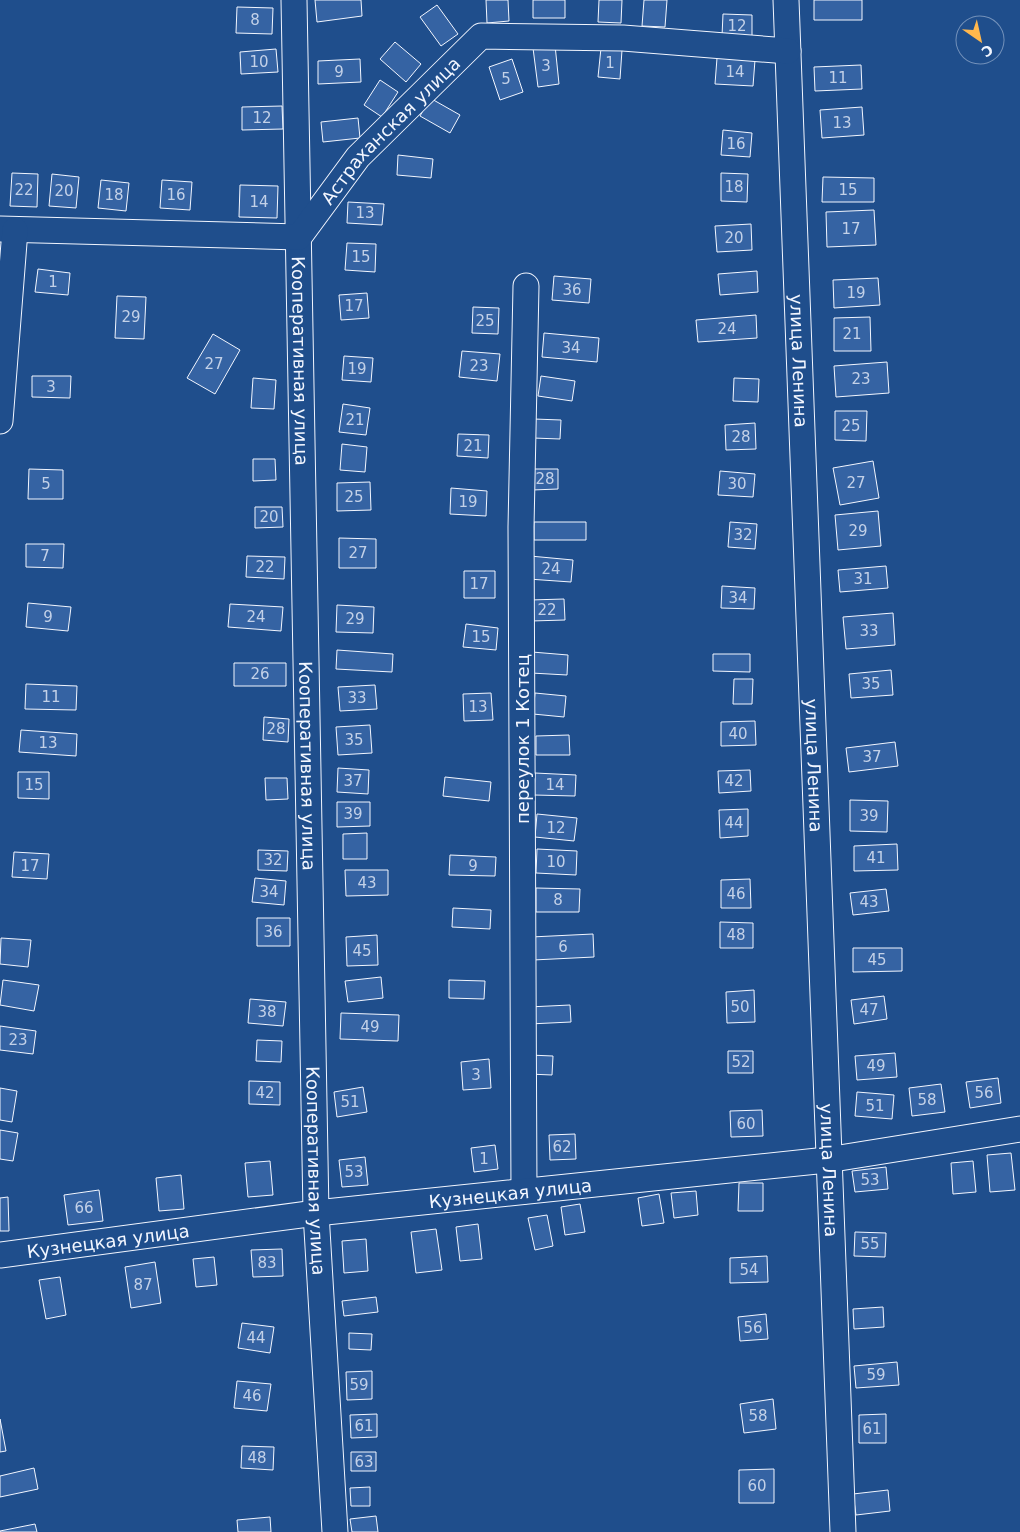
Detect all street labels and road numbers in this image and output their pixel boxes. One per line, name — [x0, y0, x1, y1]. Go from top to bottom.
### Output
street label: Астраханская улица — [317, 52, 464, 208]
street label: Кооперативная улица — [288, 256, 313, 466]
street label: улица Ленина — [786, 293, 812, 428]
street label: переулок 1 Котец — [512, 654, 533, 824]
street label: Кооперативная улица — [295, 661, 320, 871]
street label: улица Ленина — [801, 698, 827, 833]
street label: Кооперативная улица — [303, 1066, 330, 1276]
street label: улица Ленина — [817, 1103, 843, 1237]
street label: Кузнецкая улица — [428, 1174, 593, 1212]
street label: Кузнецкая улица — [25, 1219, 191, 1262]

